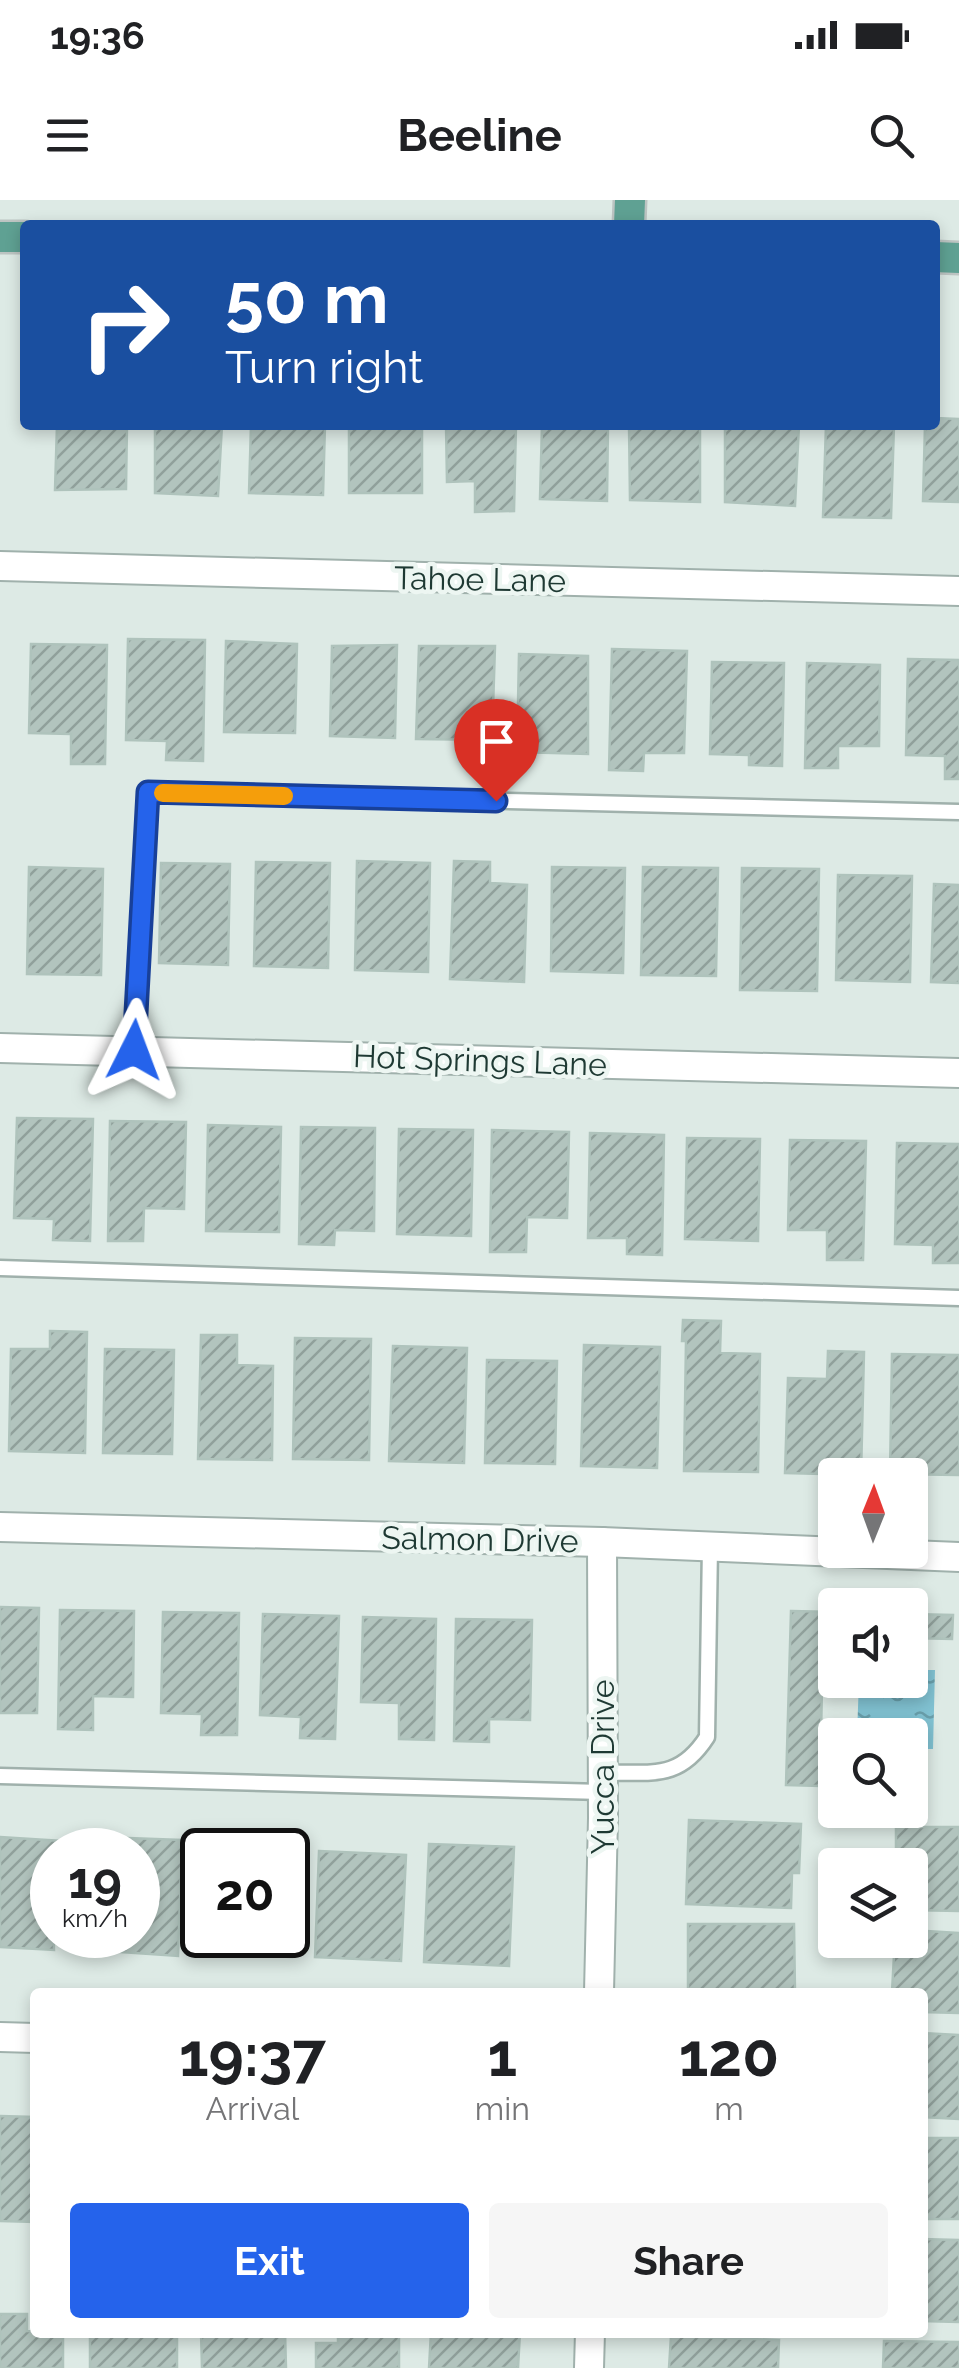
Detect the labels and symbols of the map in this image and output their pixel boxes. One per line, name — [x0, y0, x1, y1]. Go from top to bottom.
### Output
street label: Tahoe Lane — [394, 559, 566, 599]
pin — [454, 699, 539, 802]
position arrow — [82, 998, 186, 1102]
street label: Hot Springs Lane — [352, 1037, 608, 1083]
north arrow — [818, 1458, 928, 1568]
street label: Salmon Drive — [381, 1519, 579, 1559]
street label: Yucca Drive — [584, 1680, 621, 1854]
speed limit sign: 20 — [180, 1828, 310, 1958]

